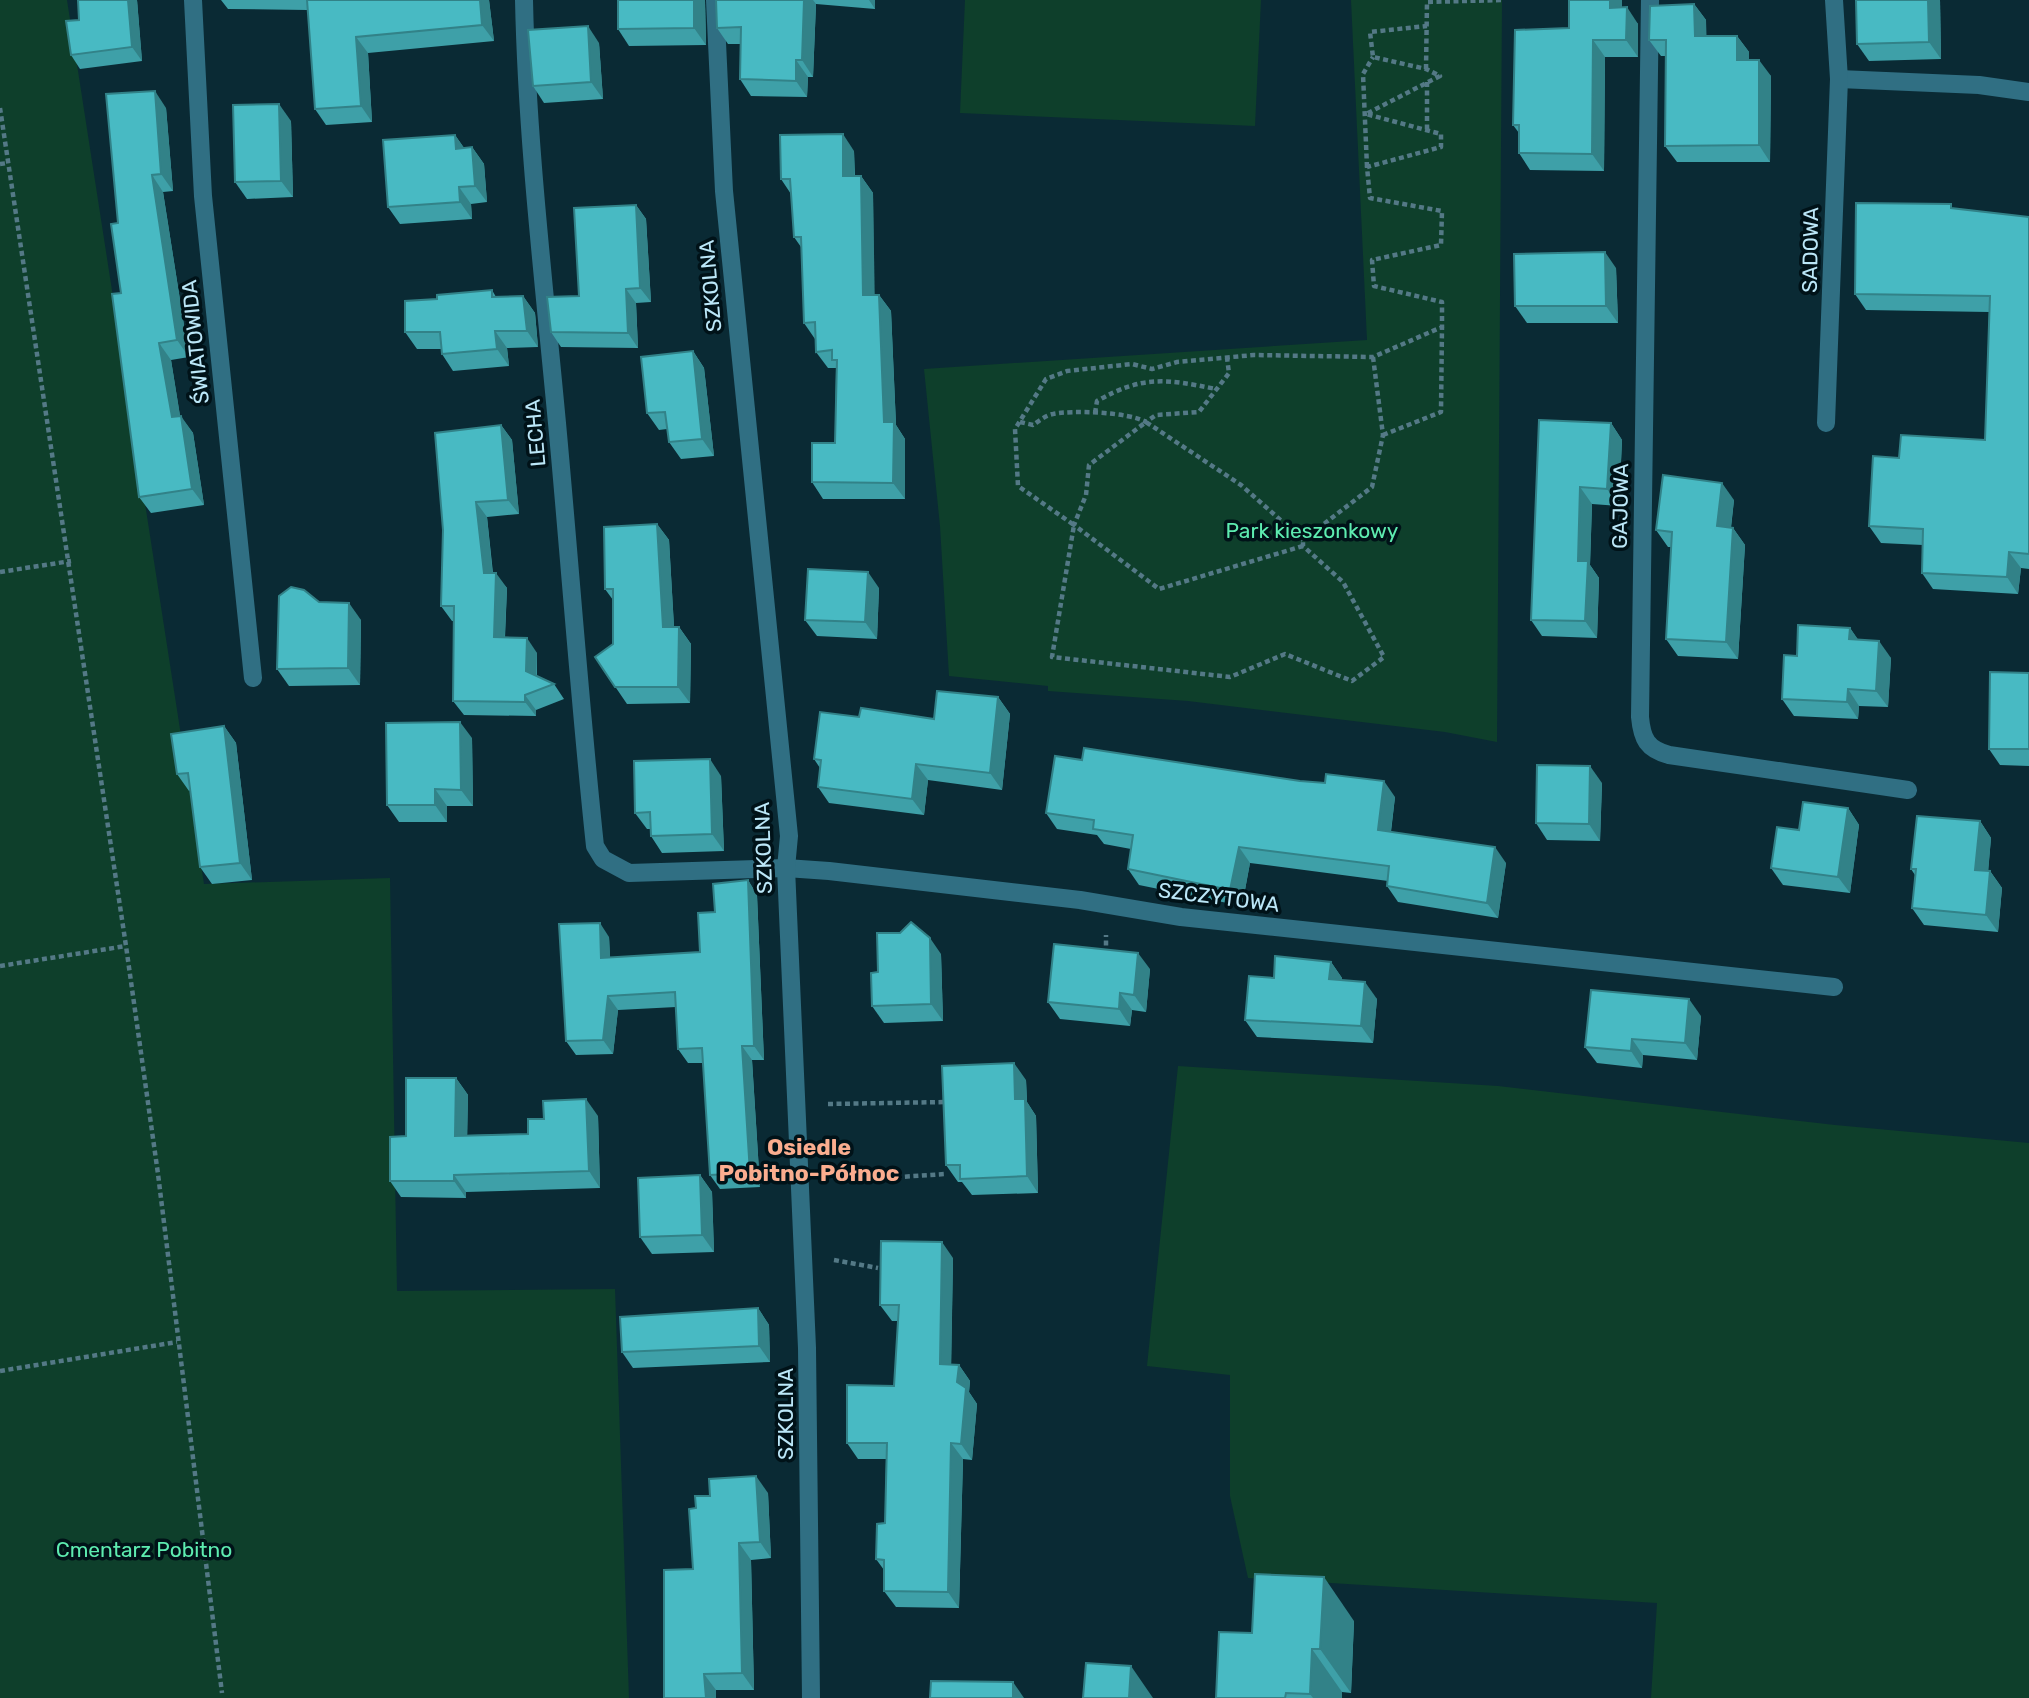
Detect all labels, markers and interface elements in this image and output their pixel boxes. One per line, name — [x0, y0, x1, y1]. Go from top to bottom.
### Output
street label: SADOWA — [1797, 207, 1823, 293]
street label: SZKOLNA — [694, 239, 726, 333]
street label: ŚWIATOWIDA — [176, 279, 214, 405]
street label: LECHA — [520, 398, 550, 468]
street label: GAJOWA — [1607, 463, 1633, 549]
park label: Park kieszonkowy — [1226, 518, 1399, 543]
street label: SZKOLNA — [749, 801, 777, 895]
street label: SZCZYTOWA — [1157, 877, 1281, 917]
district label: Osiedle Pobitno-Północ — [719, 1133, 899, 1187]
street label: SZKOLNA — [773, 1368, 798, 1460]
park label: Cmentarz Pobitno — [56, 1537, 232, 1562]

